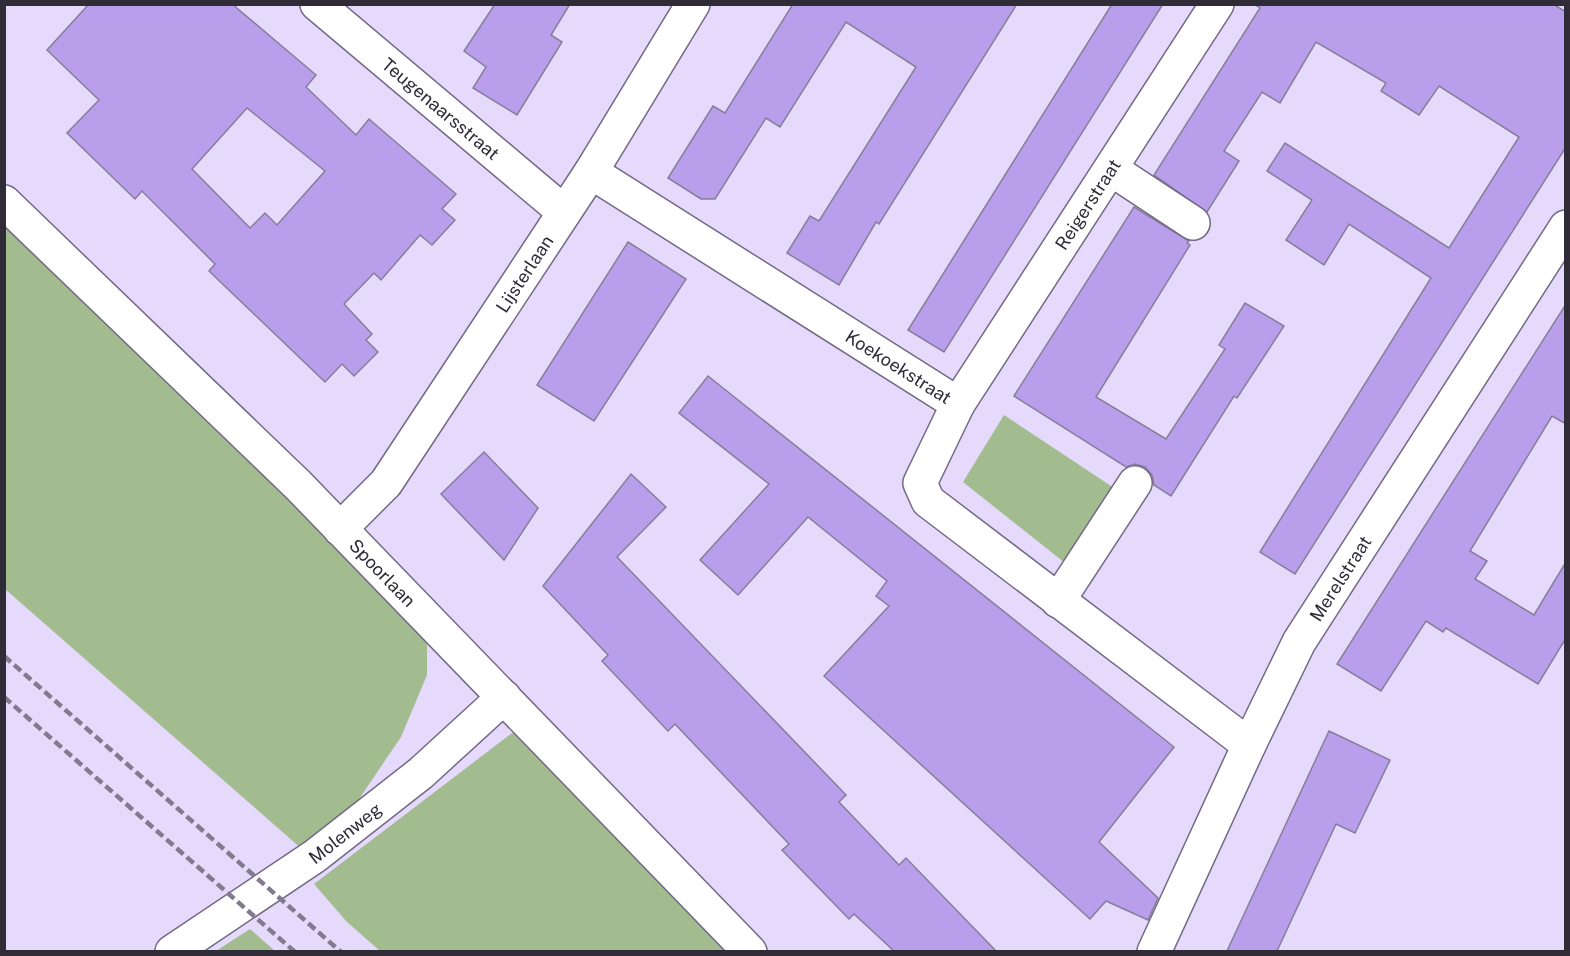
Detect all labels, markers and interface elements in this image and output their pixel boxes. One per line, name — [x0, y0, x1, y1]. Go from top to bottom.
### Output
street label: Teugenaarsstraat — [378, 53, 504, 164]
street label: Reigerstraat — [1050, 155, 1124, 253]
street label: Lijsterlaan — [491, 231, 557, 316]
street label: Koekoekstraat — [842, 325, 956, 408]
street label: Merelstraat — [1305, 532, 1375, 625]
street label: Spoorlaan — [345, 534, 420, 611]
street label: Molenweg — [304, 798, 385, 868]

